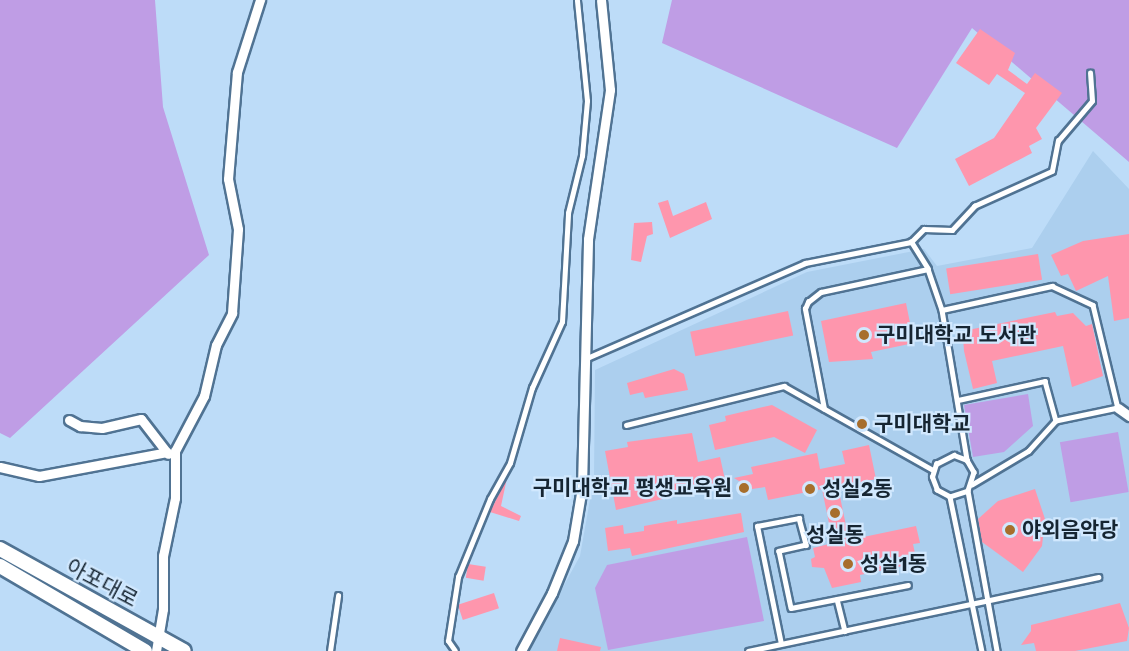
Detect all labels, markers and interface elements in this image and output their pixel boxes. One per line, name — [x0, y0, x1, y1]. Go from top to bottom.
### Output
place label: 구미대학교 도서관 — [876, 322, 1037, 348]
marker: 구미대학교 도서관 — [857, 328, 871, 342]
place label: 구미대학교 — [874, 411, 971, 437]
marker: 구미대학교 — [855, 417, 869, 431]
place label: 구미대학교 평생교육원 — [533, 475, 732, 501]
place label: 성실2동 — [822, 476, 892, 502]
marker: 구미대학교 평생교육원 — [737, 481, 751, 495]
marker: 성실2동 — [803, 482, 817, 496]
marker: 성실동 — [828, 506, 842, 520]
place label: 야외음악당 — [1022, 517, 1119, 543]
place label: 성실동 — [806, 522, 864, 548]
marker: 야외음악당 — [1003, 523, 1017, 537]
place label: 성실1동 — [860, 551, 927, 577]
street label: 아포대로 — [62, 554, 142, 612]
marker: 성실1동 — [841, 557, 855, 571]

